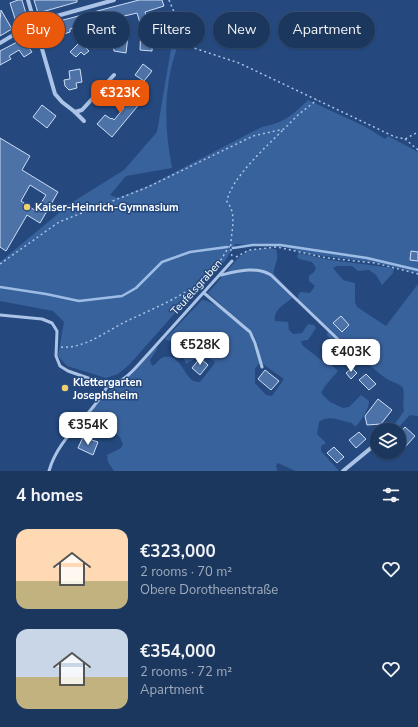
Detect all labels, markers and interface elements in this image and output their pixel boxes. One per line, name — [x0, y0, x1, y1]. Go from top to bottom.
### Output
chip: Buy — [12, 12, 65, 48]
chip: Rent — [73, 12, 130, 48]
chip: Filters — [138, 12, 205, 48]
chip: New — [213, 12, 270, 48]
chip: Apartment — [278, 12, 375, 48]
pin: €323K — [92, 80, 148, 114]
text: €323K — [100, 84, 140, 102]
place label: Kaiser-Heinrich-Gymnasium — [35, 200, 179, 215]
marker: Kaiser-Heinrich-Gymnasium — [22, 202, 32, 212]
street label: Teufelsgraben — [167, 256, 225, 318]
pin: €528K — [172, 332, 228, 366]
text: €528K — [180, 336, 220, 354]
pin: €403K — [323, 339, 379, 373]
text: €403K — [331, 343, 371, 361]
place label: Klettergarten Josephsheim — [72, 375, 142, 403]
marker: Klettergarten Josephsheim — [60, 383, 70, 393]
pin: €354K — [60, 412, 116, 446]
text: €354K — [68, 416, 108, 434]
map controls — [370, 423, 406, 459]
button: layers — [370, 423, 406, 459]
text: 4 homes — [16, 484, 83, 507]
icon: filters — [380, 484, 402, 506]
text: €323,000 — [140, 540, 216, 563]
icon: home — [48, 545, 96, 593]
icon: heart — [380, 558, 402, 580]
text: 2 rooms · 70 m² — [140, 563, 232, 581]
text: Obere Dorotheenstraße — [140, 581, 278, 599]
text: €354,000 — [140, 640, 216, 663]
icon: home — [48, 645, 96, 693]
icon: heart — [380, 658, 402, 680]
text: 2 rooms · 72 m² — [140, 663, 232, 681]
text: Apartment — [140, 681, 203, 699]

